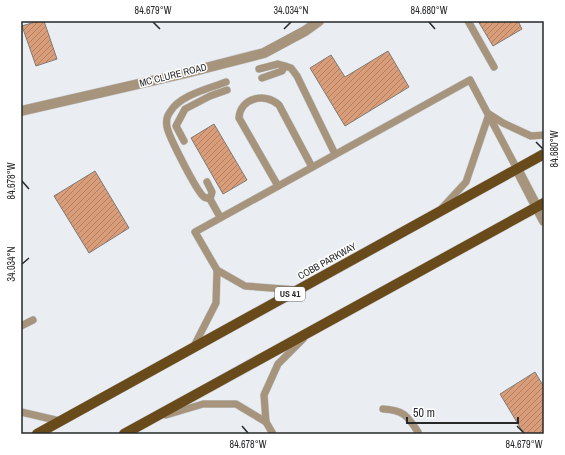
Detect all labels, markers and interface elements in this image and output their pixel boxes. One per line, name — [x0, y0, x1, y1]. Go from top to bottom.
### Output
text: 84.679°W — [135, 4, 172, 17]
text: 34.034°N — [274, 4, 309, 17]
text: 84.680°W — [411, 4, 448, 17]
street label: MC CLURE ROAD — [138, 60, 208, 90]
text: 84.680°W — [548, 130, 561, 167]
text: 84.678°W — [5, 162, 18, 199]
street label: COBB PARKWAY — [295, 239, 359, 282]
text: 34.034°N — [5, 246, 18, 282]
road number: US 41 — [275, 287, 305, 301]
scale bar — [407, 399, 518, 425]
text: 50 m — [413, 405, 435, 421]
text: 84.678°W — [230, 438, 267, 451]
text: 84.679°W — [506, 438, 543, 451]

